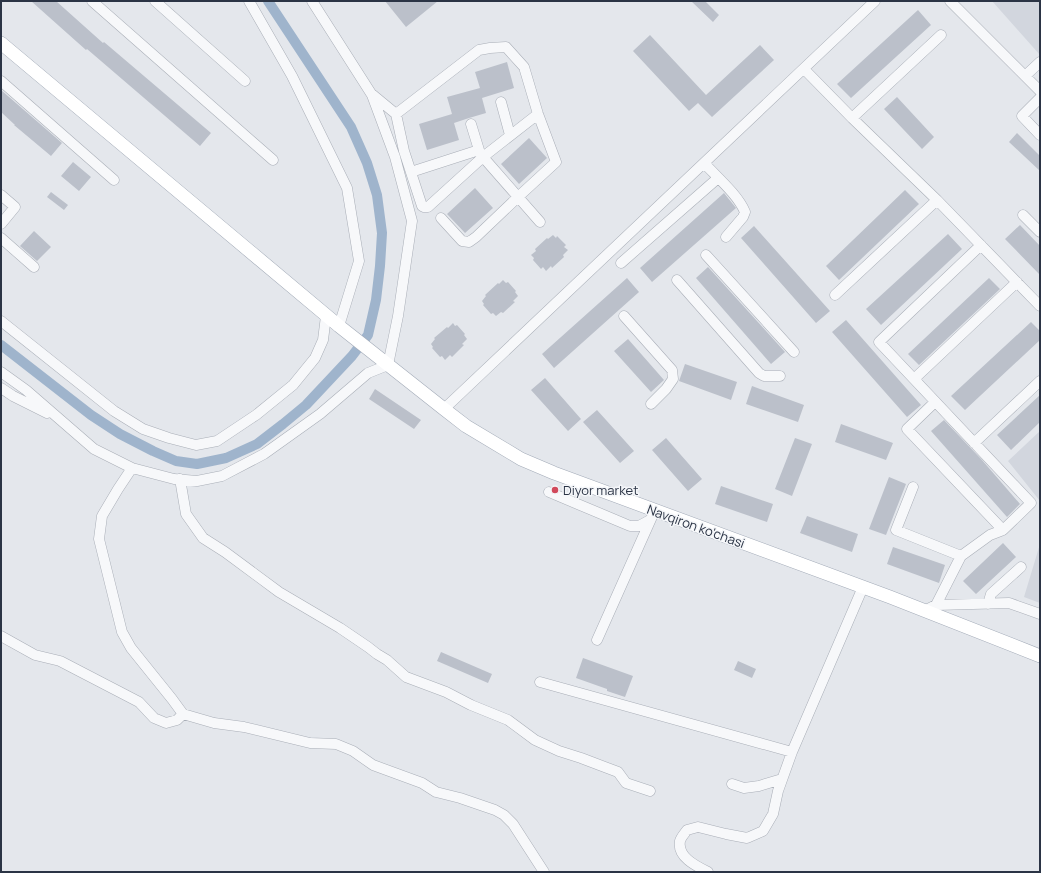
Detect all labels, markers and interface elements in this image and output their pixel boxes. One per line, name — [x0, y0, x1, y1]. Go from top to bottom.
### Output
place label: Diyor market — [563, 481, 638, 499]
marker: Diyor market — [550, 485, 560, 495]
street label: Navqiron ko'chasi — [645, 500, 747, 552]

